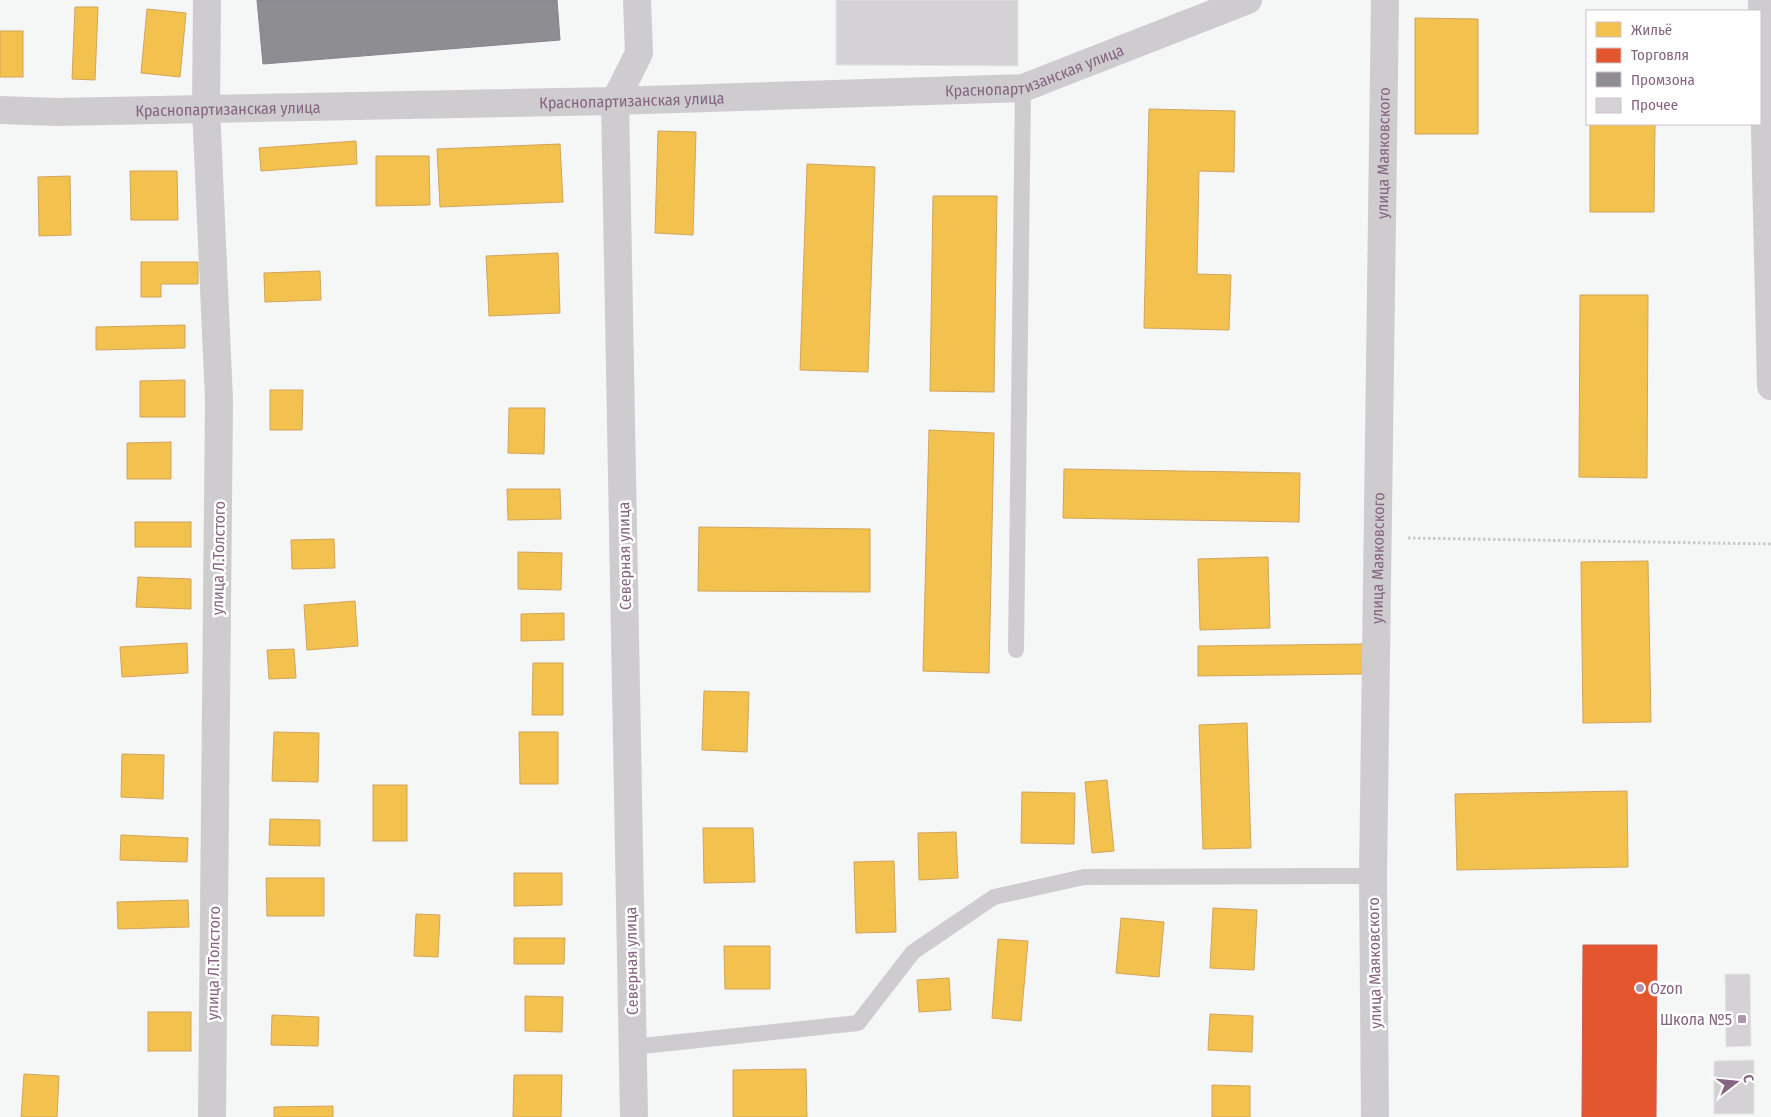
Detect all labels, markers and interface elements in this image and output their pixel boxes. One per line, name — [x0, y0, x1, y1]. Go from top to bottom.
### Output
legend — [1586, 10, 1761, 125]
text: Жильё — [1631, 21, 1672, 39]
street label: Краснопартизанская улица — [945, 40, 1127, 100]
text: Торговля — [1631, 46, 1689, 64]
text: Промзона — [1631, 71, 1695, 89]
street label: улица Маяковского — [1373, 87, 1394, 219]
street label: Краснопартизанская улица — [539, 89, 725, 112]
text: Прочее — [1631, 96, 1678, 114]
street label: Краснопартизанская улица — [135, 98, 321, 120]
street label: улица Маяковского — [1367, 492, 1388, 624]
street label: улица Л.Толстого — [208, 501, 229, 615]
street label: Северная улица — [614, 502, 635, 610]
street label: улица Маяковского — [1364, 897, 1385, 1029]
street label: улица Л.Толстого — [203, 906, 224, 1020]
street label: Северная улица — [621, 907, 642, 1015]
place label: Ozon — [1650, 979, 1683, 998]
marker: Ozon — [1634, 982, 1646, 994]
place label: Школа №5 — [1660, 1010, 1732, 1029]
marker: Школа №5 — [1736, 1013, 1748, 1025]
north arrow — [1711, 1057, 1761, 1107]
text: С — [1739, 1073, 1757, 1085]

